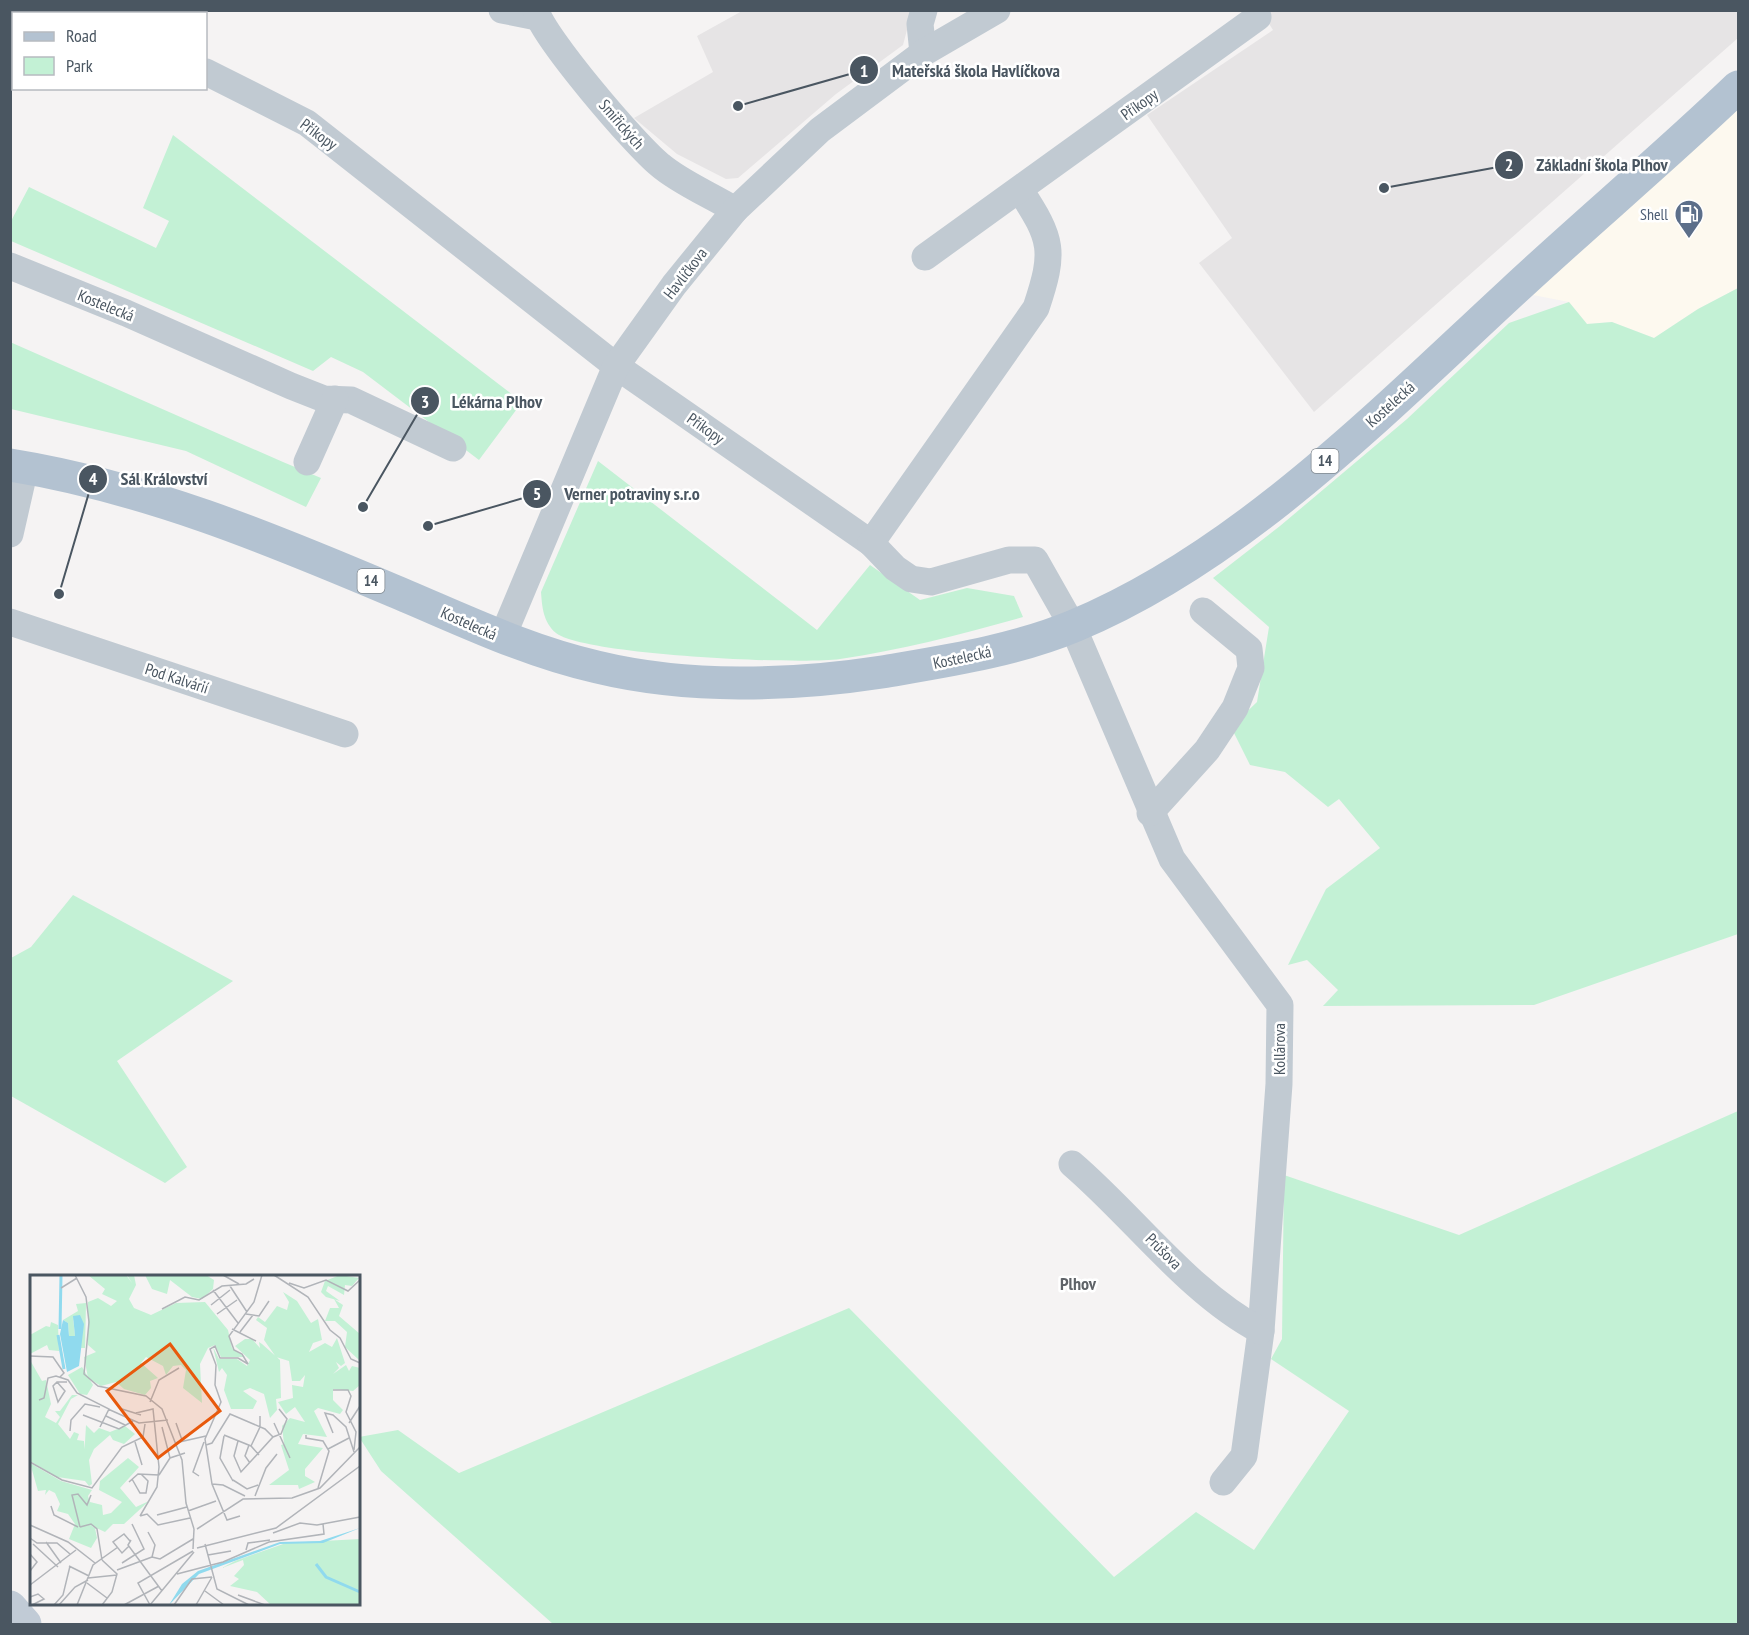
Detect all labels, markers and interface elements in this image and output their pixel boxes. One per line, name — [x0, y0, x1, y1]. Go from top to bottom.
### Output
legend — [12, 12, 207, 90]
text: Road — [66, 24, 97, 47]
callout: Mateřská škola Havlíčkova — [849, 52, 1072, 88]
text: Park — [66, 54, 93, 77]
text: 1 — [860, 59, 868, 82]
text: Mateřská škola Havlíčkova — [892, 59, 1060, 82]
street label: Příkopy — [1117, 84, 1161, 124]
street label: Smiřických — [595, 95, 649, 153]
street label: Příkopy — [297, 114, 341, 154]
callout: Základní škola Plhov — [1494, 147, 1680, 183]
text: 2 — [1505, 153, 1513, 176]
text: Základní škola Plhov — [1536, 153, 1669, 176]
fuel station icon: Shell — [1673, 198, 1705, 240]
place label: Shell — [1640, 204, 1668, 224]
street label: Havlíčkova — [659, 243, 711, 303]
street label: Kostelecká — [75, 285, 137, 325]
street label: Kostelecká — [1361, 377, 1419, 431]
callout: Lékárna Plhov — [410, 383, 554, 419]
text: 3 — [421, 390, 429, 413]
text: Lékárna Plhov — [452, 390, 543, 413]
street label: Příkopy — [684, 408, 728, 448]
road number: 14 — [1312, 449, 1338, 473]
callout: Sál Království — [78, 461, 219, 497]
text: 4 — [89, 467, 98, 490]
text: Sál Království — [121, 467, 207, 490]
callout: Verner potraviny s.r.o — [522, 476, 713, 512]
text: 5 — [533, 482, 541, 505]
text: Verner potraviny s.r.o — [563, 482, 700, 505]
road number: 14 — [358, 569, 385, 593]
street label: Kostelecká — [438, 602, 500, 644]
street label: Kostelecká — [931, 641, 993, 673]
street label: Pod Kalvárií — [143, 658, 212, 698]
street label: Kollárova — [1269, 1023, 1289, 1075]
street label: Průšova — [1142, 1229, 1186, 1273]
district label: Plhov — [1060, 1272, 1097, 1295]
inset map — [30, 1275, 360, 1605]

